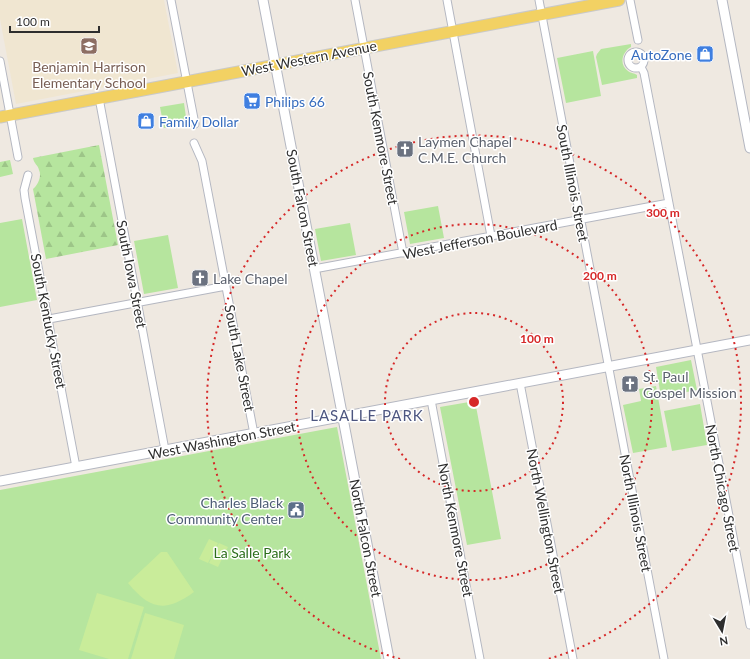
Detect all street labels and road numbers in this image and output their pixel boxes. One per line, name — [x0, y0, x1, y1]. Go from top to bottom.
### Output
street label: West Western Avenue — [240, 37, 378, 79]
street label: South Kenmore Street — [360, 70, 402, 206]
street label: South Illinois Street — [553, 123, 593, 243]
street label: South Falcon Street — [283, 148, 323, 268]
street label: West Jefferson Boulevard — [401, 216, 559, 262]
street label: South Iowa Street — [113, 219, 151, 329]
street label: South Kentucky Street — [28, 252, 70, 390]
street label: South Lake Street — [221, 303, 259, 413]
street label: West Washington Street — [147, 417, 297, 463]
street label: North Chicago Street — [702, 423, 744, 553]
street label: North Wellington Street — [524, 447, 568, 595]
street label: North Illinois Street — [616, 453, 656, 573]
street label: North Kenmore Street — [435, 462, 477, 598]
street label: North Falcon Street — [346, 478, 386, 598]

